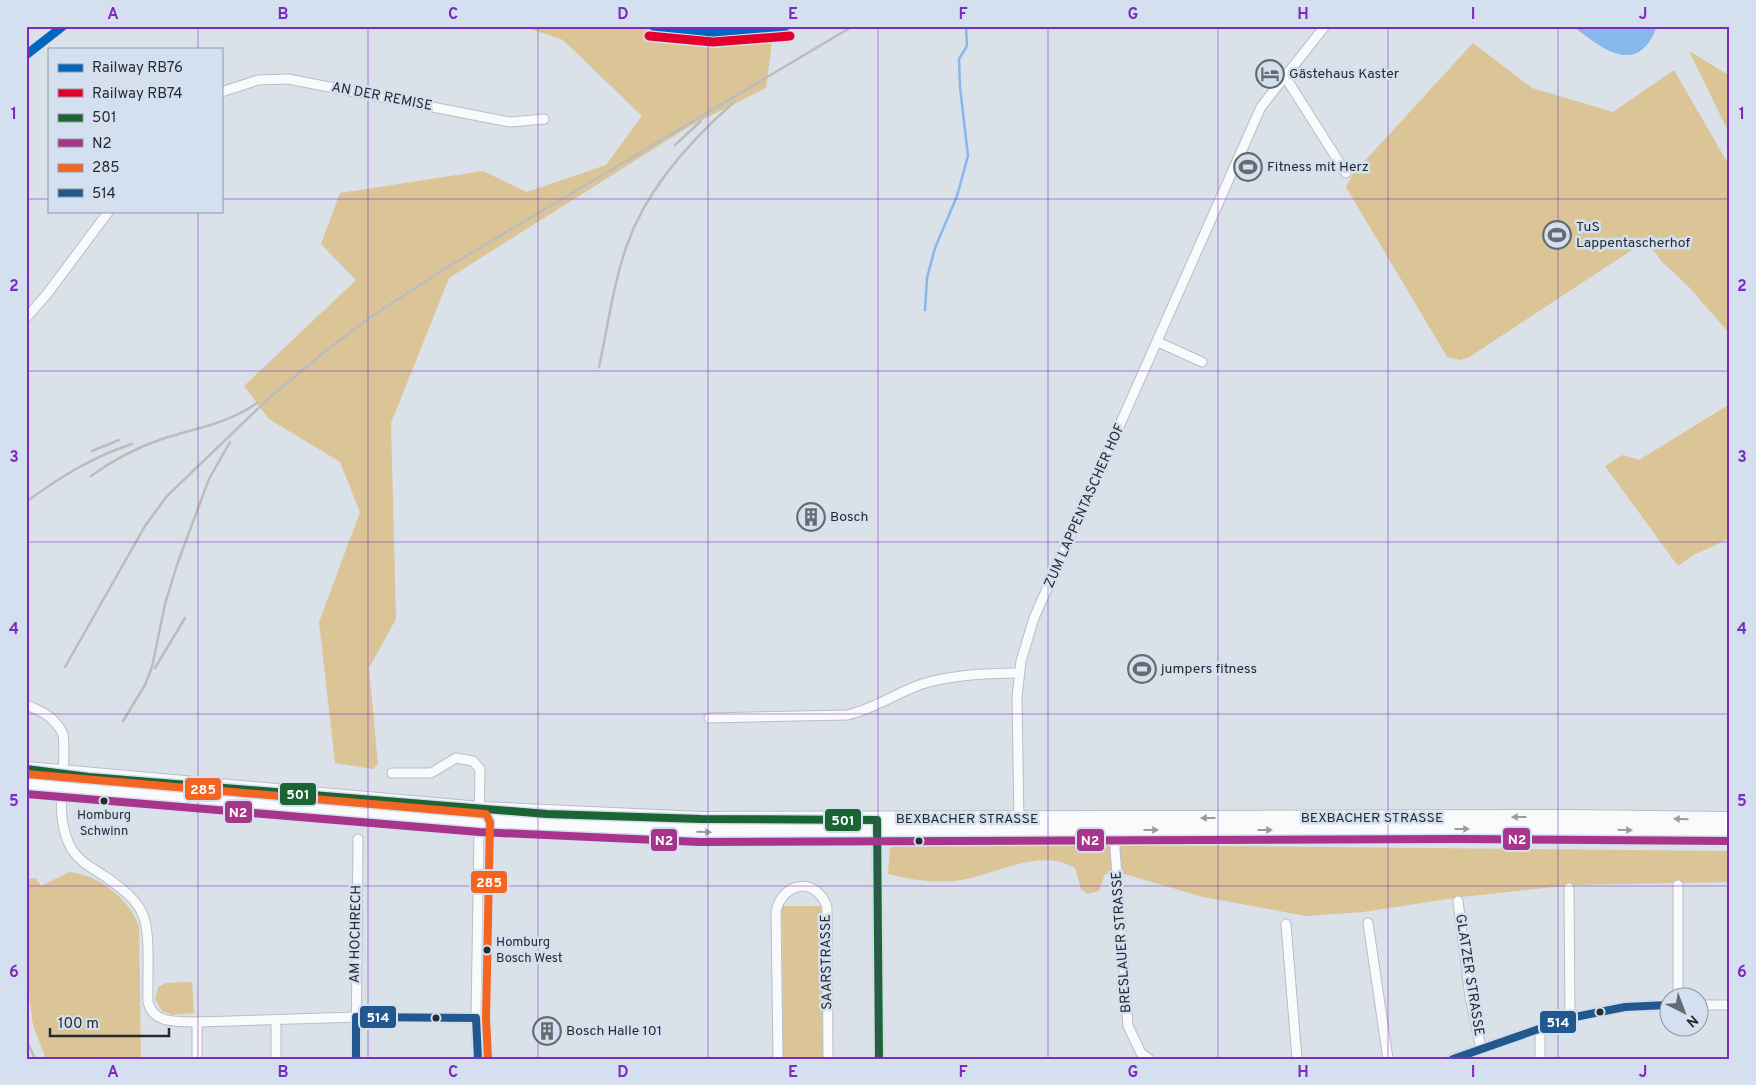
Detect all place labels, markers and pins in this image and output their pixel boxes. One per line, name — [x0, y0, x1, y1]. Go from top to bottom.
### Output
hotel icon: Gästehaus Kaster — [1255, 59, 1285, 89]
place label: Gästehaus Kaster — [1289, 66, 1400, 83]
sports icon: Fitness mit Herz — [1233, 152, 1263, 182]
place label: Fitness mit Herz — [1267, 159, 1369, 176]
place label: TuS Lappentascherhof — [1576, 219, 1691, 252]
sports icon: TuS Lappentascherhof — [1542, 220, 1572, 250]
building icon: Bosch — [796, 502, 826, 532]
place label: Bosch — [830, 509, 868, 526]
sports icon: jumpers fitness — [1127, 654, 1157, 684]
place label: jumpers fitness — [1160, 661, 1257, 678]
marker: Homburg Schwinn — [99, 796, 109, 806]
place label: Homburg Schwinn — [77, 808, 131, 840]
unlabelled marker — [914, 836, 924, 846]
place label: Homburg Bosch West — [496, 935, 563, 967]
marker: Homburg Bosch West — [482, 945, 492, 955]
unlabelled marker — [1595, 1007, 1605, 1017]
unlabelled marker — [431, 1013, 441, 1023]
building icon: Bosch Halle 101 — [532, 1016, 562, 1046]
place label: Bosch Halle 101 — [566, 1023, 662, 1040]

